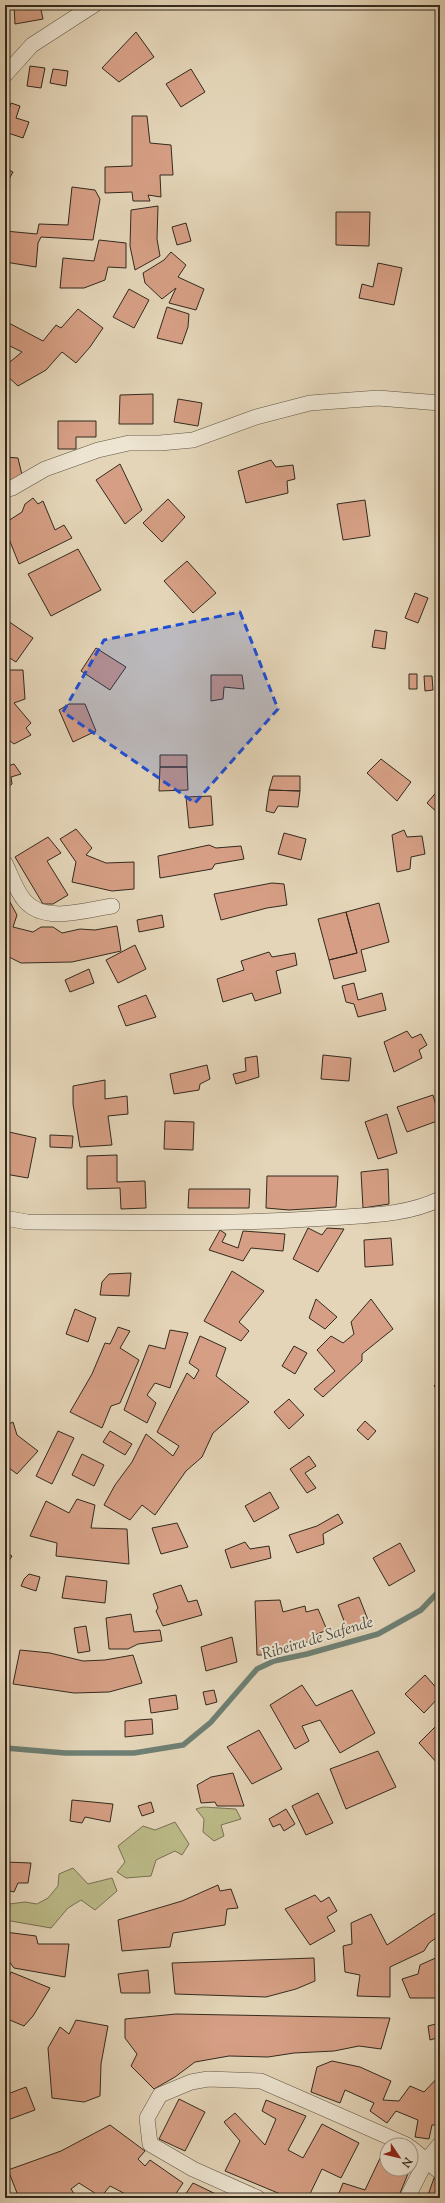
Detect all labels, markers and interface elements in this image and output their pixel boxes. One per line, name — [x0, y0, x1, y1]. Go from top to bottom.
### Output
water label: Ribeira de Safende — [259, 1612, 376, 1667]
north arrow — [379, 2137, 419, 2177]
text: N — [397, 2153, 416, 2171]

